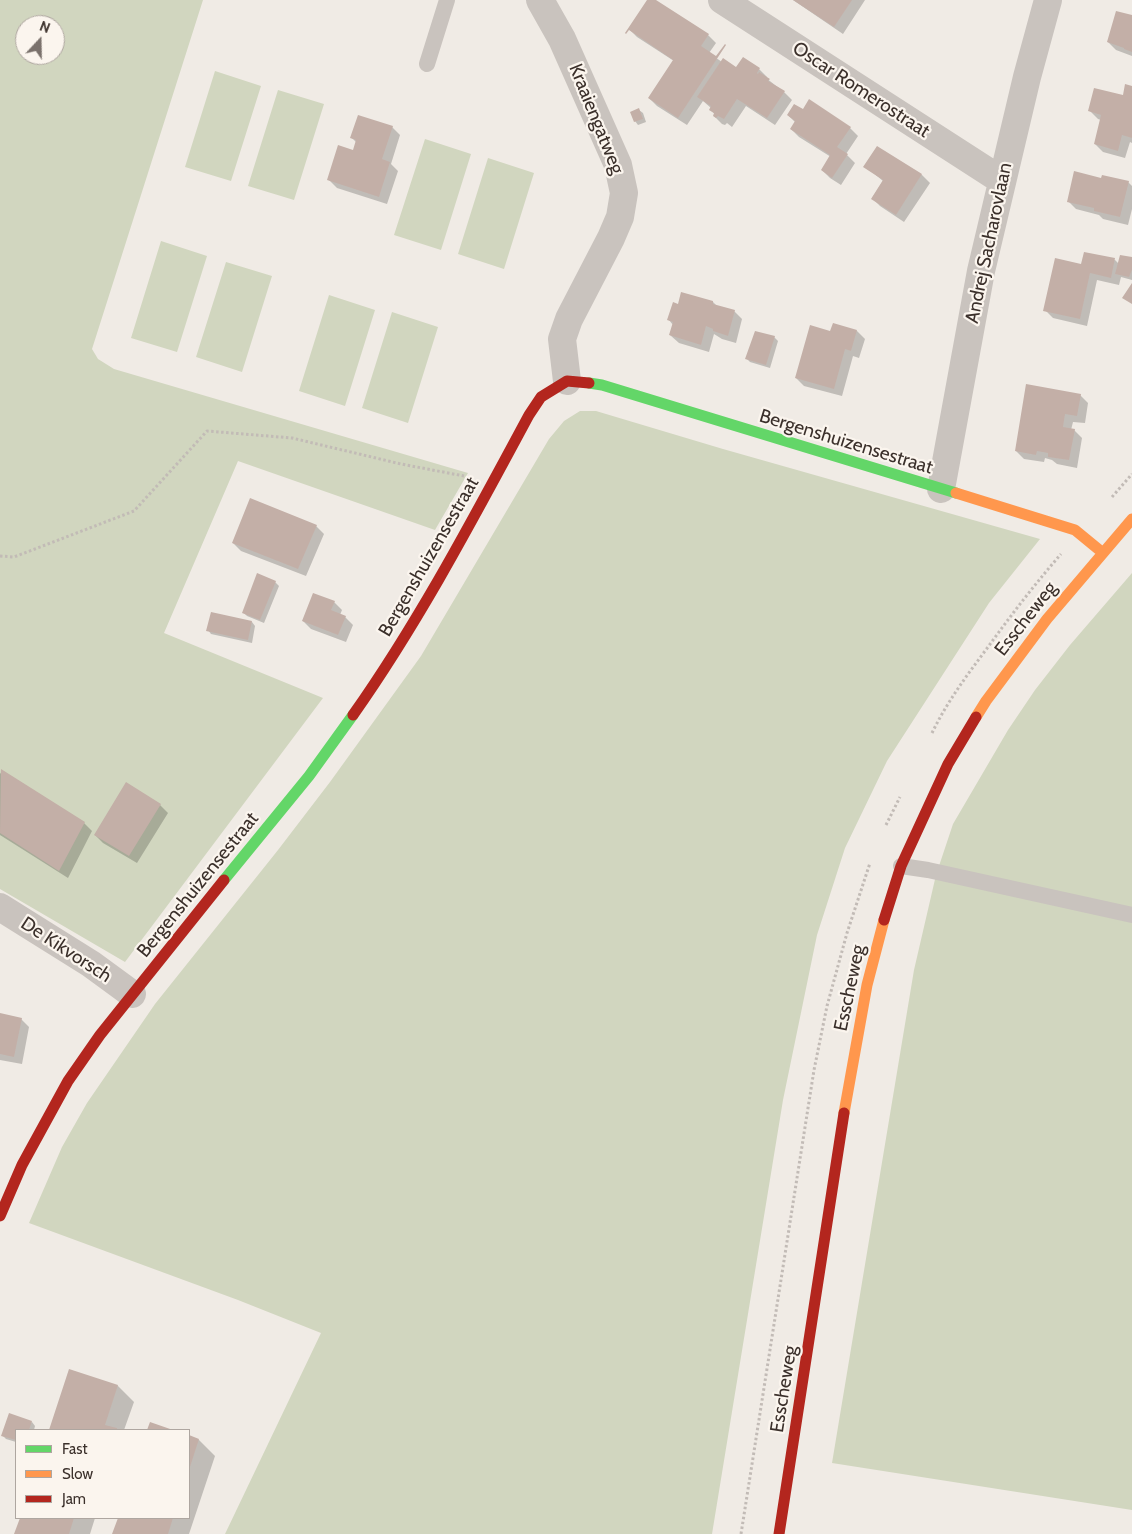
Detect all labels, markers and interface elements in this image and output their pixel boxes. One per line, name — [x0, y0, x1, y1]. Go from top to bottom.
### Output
north arrow — [15, 15, 65, 65]
text: N — [37, 17, 53, 37]
street label: Oscar Romerostraat — [788, 37, 934, 143]
street label: Kraaiengatweg — [564, 61, 628, 177]
street label: Andrej Sacharovlaan — [961, 161, 1017, 325]
street label: Bergenshuizensestraat — [757, 405, 935, 479]
street label: Bergenshuizensestraat — [374, 473, 484, 641]
street label: Esscheweg — [990, 577, 1062, 661]
street label: Bergenshuizensestraat — [132, 808, 264, 962]
street label: De Kikvorsch — [16, 912, 116, 988]
street label: Esscheweg — [830, 943, 870, 1033]
street label: Esscheweg — [766, 1344, 802, 1434]
legend — [15, 1429, 190, 1519]
text: Fast — [62, 1440, 87, 1458]
text: Slow — [62, 1465, 93, 1483]
text: Jam — [62, 1490, 86, 1508]

